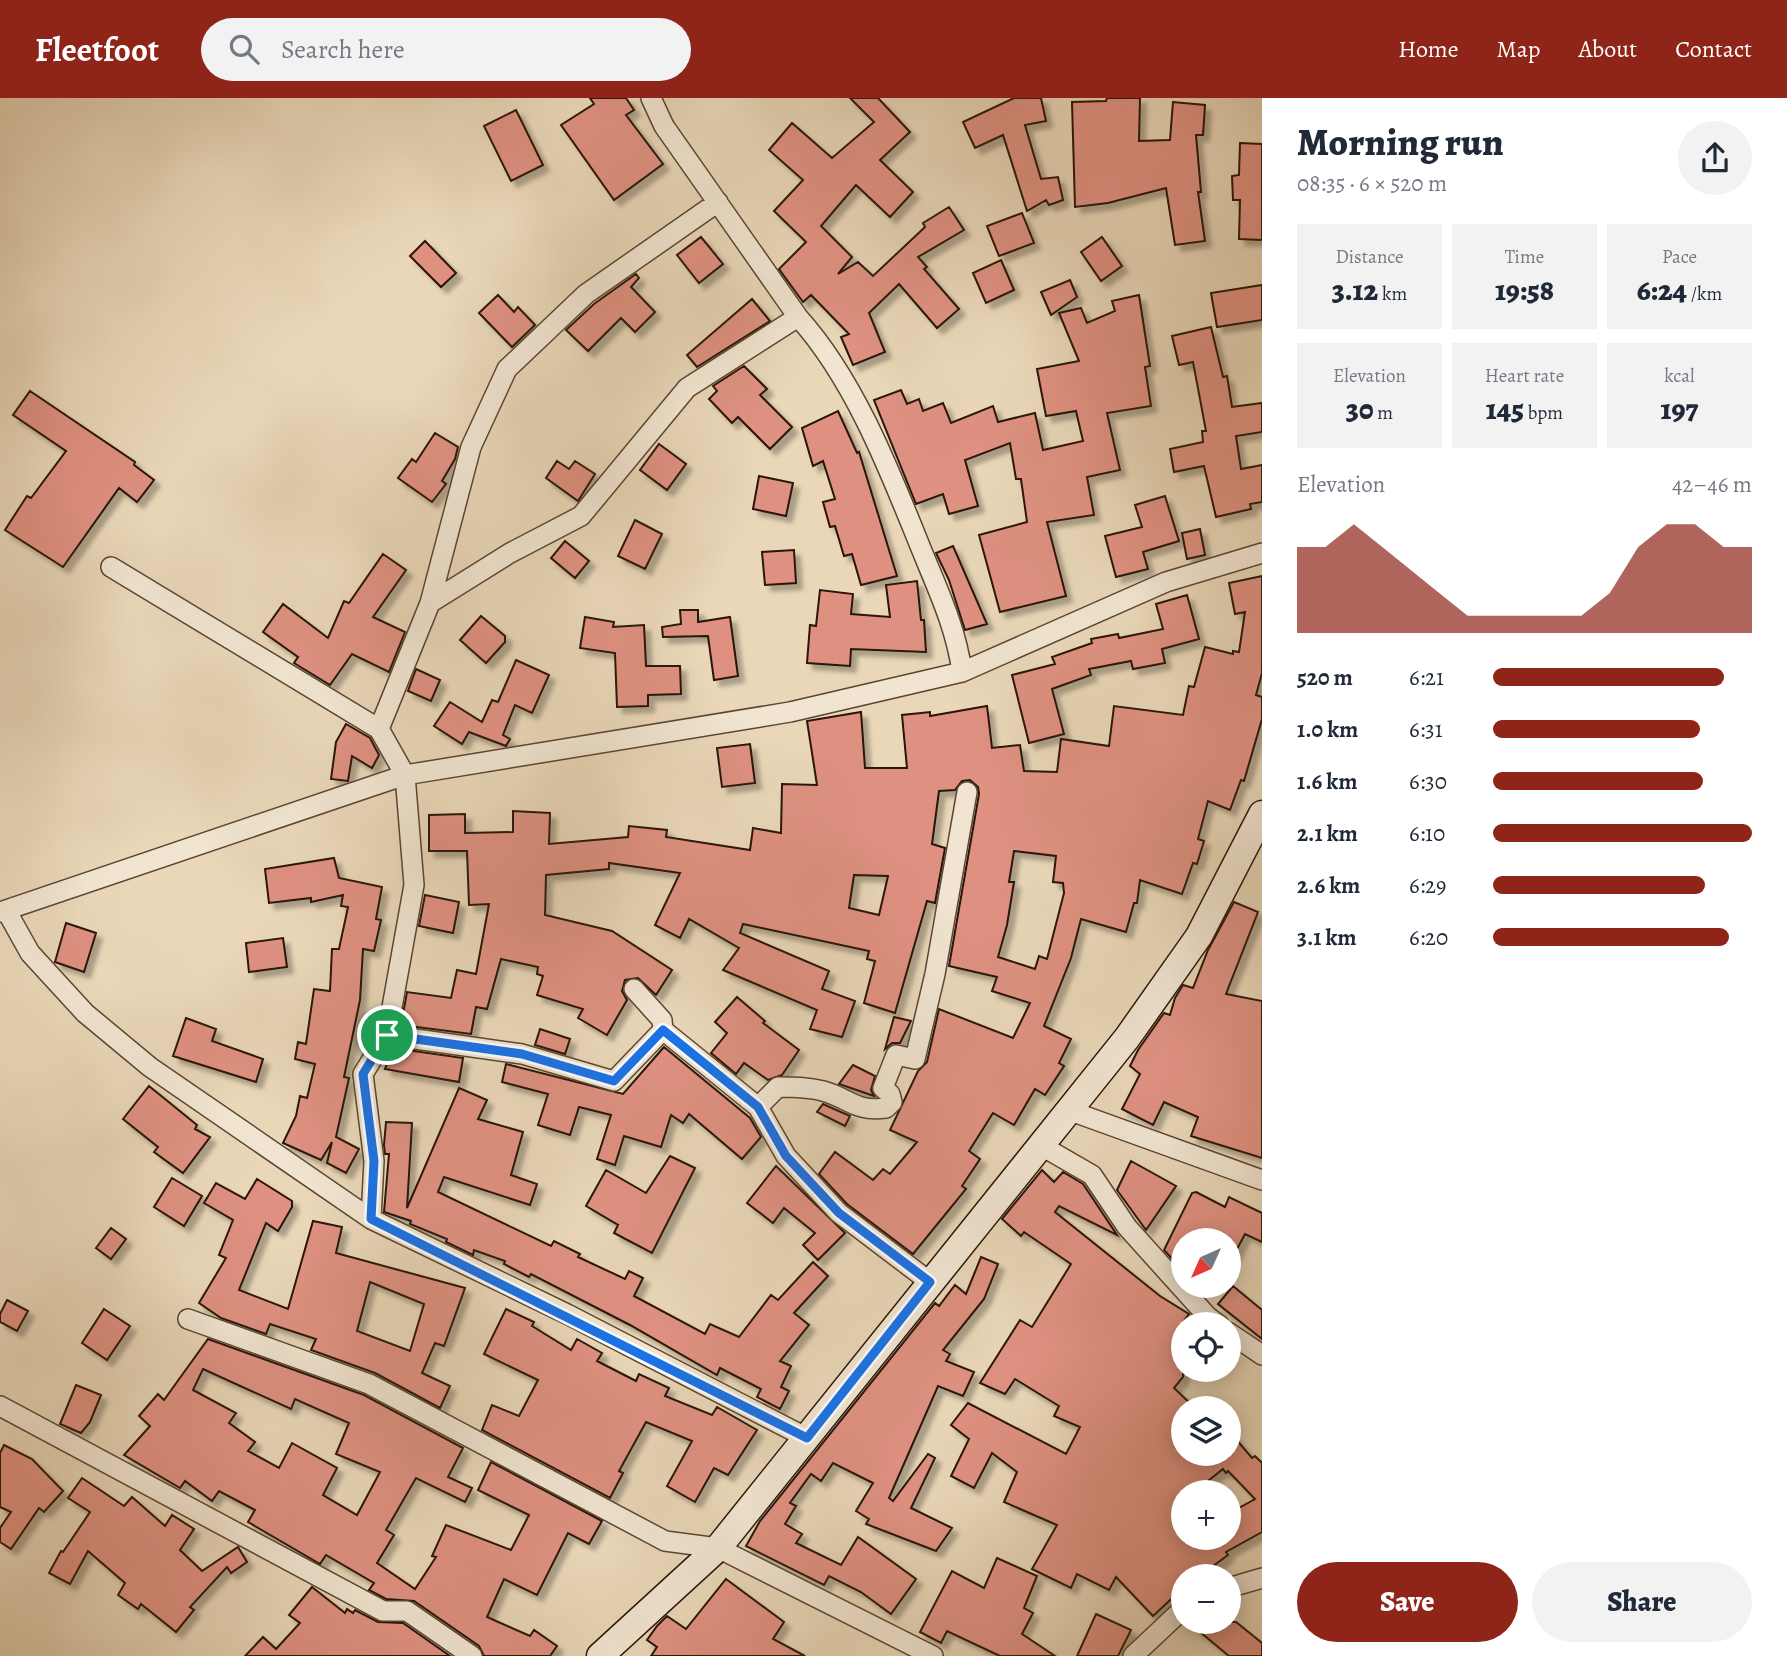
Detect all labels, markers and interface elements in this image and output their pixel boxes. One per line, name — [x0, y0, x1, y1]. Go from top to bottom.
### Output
search box — [201, 18, 691, 81]
text: Fleetfoot — [35, 27, 159, 72]
icon: search — [225, 30, 263, 68]
text: Search here — [281, 32, 405, 67]
text: Home — [1398, 33, 1459, 65]
text: Map — [1497, 33, 1541, 65]
text: About — [1579, 33, 1637, 65]
text: Contact — [1675, 33, 1752, 65]
text: Morning run — [1297, 116, 1504, 168]
button: share — [1678, 121, 1752, 195]
text: 08:35 · 6 × 520 m — [1297, 168, 1447, 199]
text: Distance — [1335, 244, 1404, 270]
text: Time — [1505, 244, 1544, 270]
text: Pace — [1662, 244, 1697, 270]
text: 3.12 — [1332, 270, 1378, 310]
text: 19:58 — [1495, 270, 1554, 310]
text: 6:24 — [1637, 270, 1687, 310]
text: km — [1378, 281, 1407, 307]
text: /km — [1687, 281, 1722, 307]
text: Elevation — [1333, 363, 1406, 389]
text: Heart rate — [1485, 363, 1564, 389]
text: kcal — [1664, 363, 1695, 389]
text: 30 — [1346, 389, 1374, 429]
text: 145 — [1486, 389, 1524, 429]
text: 197 — [1661, 389, 1698, 429]
text: m — [1374, 400, 1393, 426]
text: bpm — [1524, 400, 1563, 426]
text: Elevation — [1297, 469, 1385, 500]
text: 42–46 m — [1672, 469, 1752, 500]
text: 520 m — [1297, 662, 1353, 693]
text: 6:21 — [1409, 662, 1444, 693]
text: 1.0 km — [1297, 714, 1358, 745]
text: 6:31 — [1409, 714, 1443, 745]
text: 1.6 km — [1297, 766, 1357, 797]
text: 6:30 — [1409, 766, 1447, 797]
text: 2.1 km — [1297, 818, 1358, 849]
text: 6:10 — [1409, 818, 1445, 849]
text: 2.6 km — [1297, 870, 1360, 901]
text: 6:29 — [1409, 870, 1447, 901]
text: 3.1 km — [1297, 922, 1357, 953]
text: 6:20 — [1409, 922, 1448, 953]
pin — [357, 1005, 417, 1065]
icon: arrive — [368, 1016, 406, 1054]
north arrow — [1171, 1228, 1241, 1298]
map controls — [1171, 1228, 1241, 1634]
button: locate — [1171, 1312, 1241, 1382]
button: layers — [1171, 1396, 1241, 1466]
button: + — [1171, 1480, 1241, 1550]
button: Save — [1297, 1562, 1518, 1642]
button: Share — [1532, 1562, 1752, 1642]
button: − — [1171, 1564, 1241, 1634]

